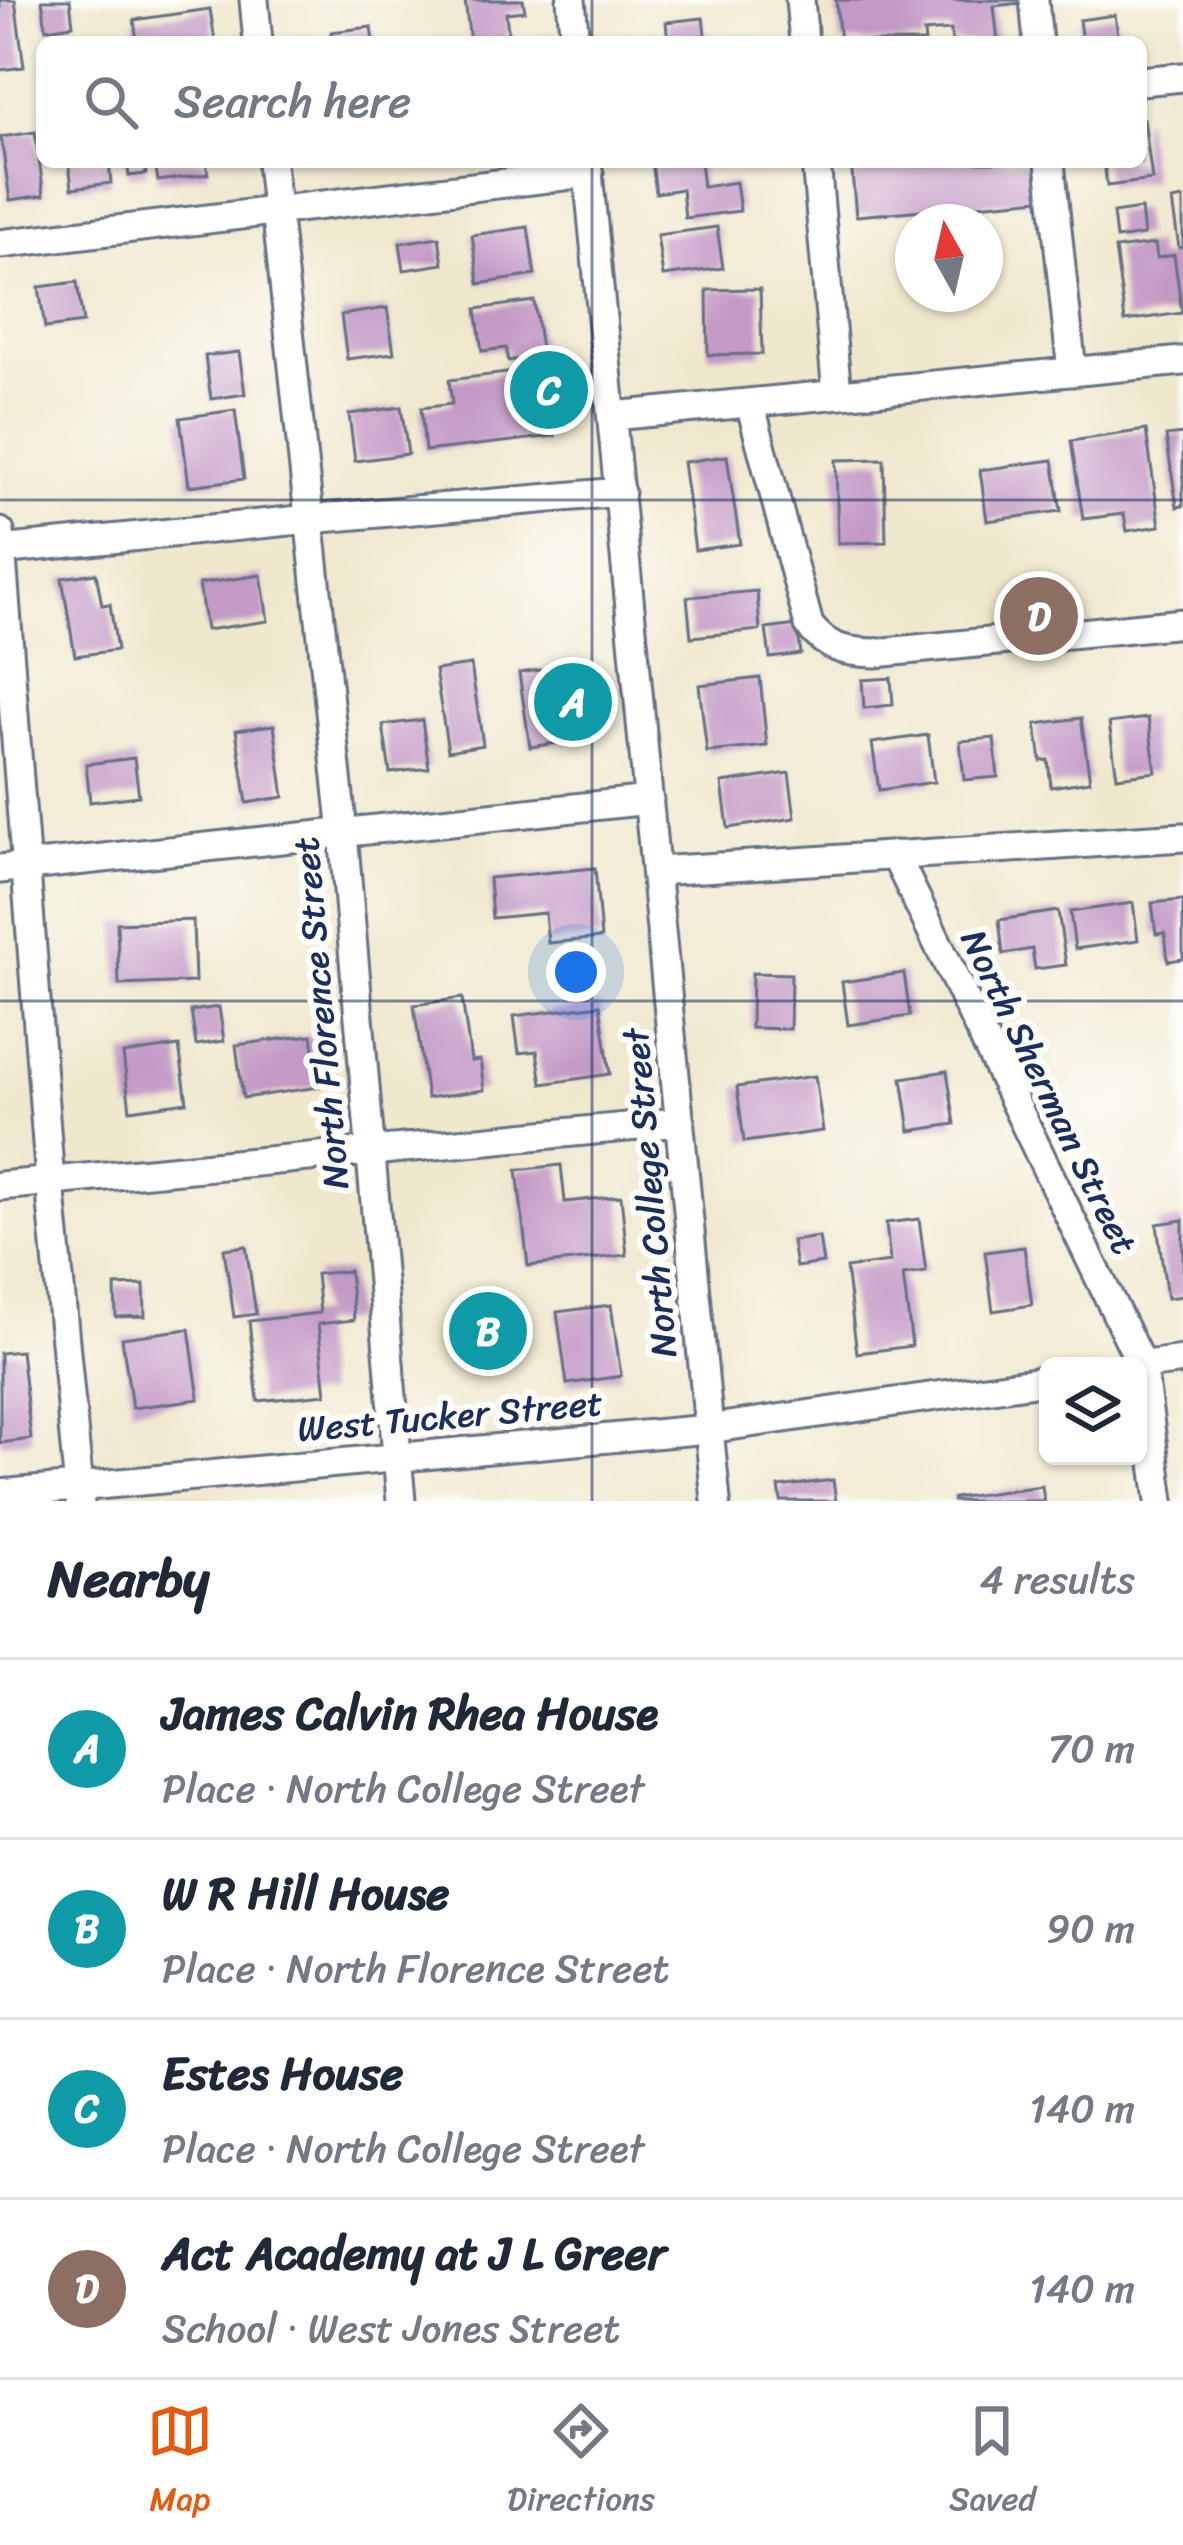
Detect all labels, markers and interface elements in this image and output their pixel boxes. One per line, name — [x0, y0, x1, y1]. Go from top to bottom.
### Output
search box — [36, 36, 1147, 168]
text: Search here — [174, 62, 411, 142]
icon: search — [78, 69, 144, 135]
north arrow — [895, 204, 1003, 312]
pin: C — [510, 345, 588, 435]
pin: D — [1000, 571, 1078, 661]
pin: A — [534, 657, 612, 747]
street label: North Florence Street — [274, 834, 368, 1192]
street label: North Sherman Street — [942, 918, 1156, 1266]
your location — [546, 942, 606, 1002]
street label: North College Street — [604, 1024, 696, 1360]
pin: B — [449, 1286, 527, 1376]
map controls — [1039, 1357, 1147, 1465]
button: layers — [1039, 1357, 1147, 1465]
street label: West Tucker Street — [295, 1371, 605, 1461]
text: Nearby — [48, 1534, 209, 1624]
text: 4 results — [980, 1545, 1135, 1614]
text: James Calvin Rhea House — [162, 1674, 658, 1754]
text: A — [74, 1714, 100, 1783]
text: 70 m — [1048, 1714, 1135, 1783]
text: Place · North College Street — [162, 1754, 644, 1823]
text: W R Hill House — [162, 1854, 449, 1934]
text: B — [75, 1894, 99, 1963]
text: 90 m — [1046, 1894, 1135, 1963]
text: Place · North Florence Street — [162, 1934, 670, 2003]
text: Estes House — [162, 2034, 403, 2114]
text: C — [75, 2074, 99, 2143]
text: 140 m — [1029, 2074, 1135, 2143]
text: Place · North College Street — [162, 2114, 644, 2183]
text: Act Academy at J L Greer — [162, 2214, 666, 2294]
text: D — [75, 2254, 99, 2323]
text: 140 m — [1029, 2254, 1135, 2323]
text: School · West Jones Street — [162, 2294, 620, 2363]
tab: Map — [147, 2398, 213, 2528]
tab: Directions — [507, 2398, 655, 2528]
tab: Saved — [949, 2398, 1036, 2528]

